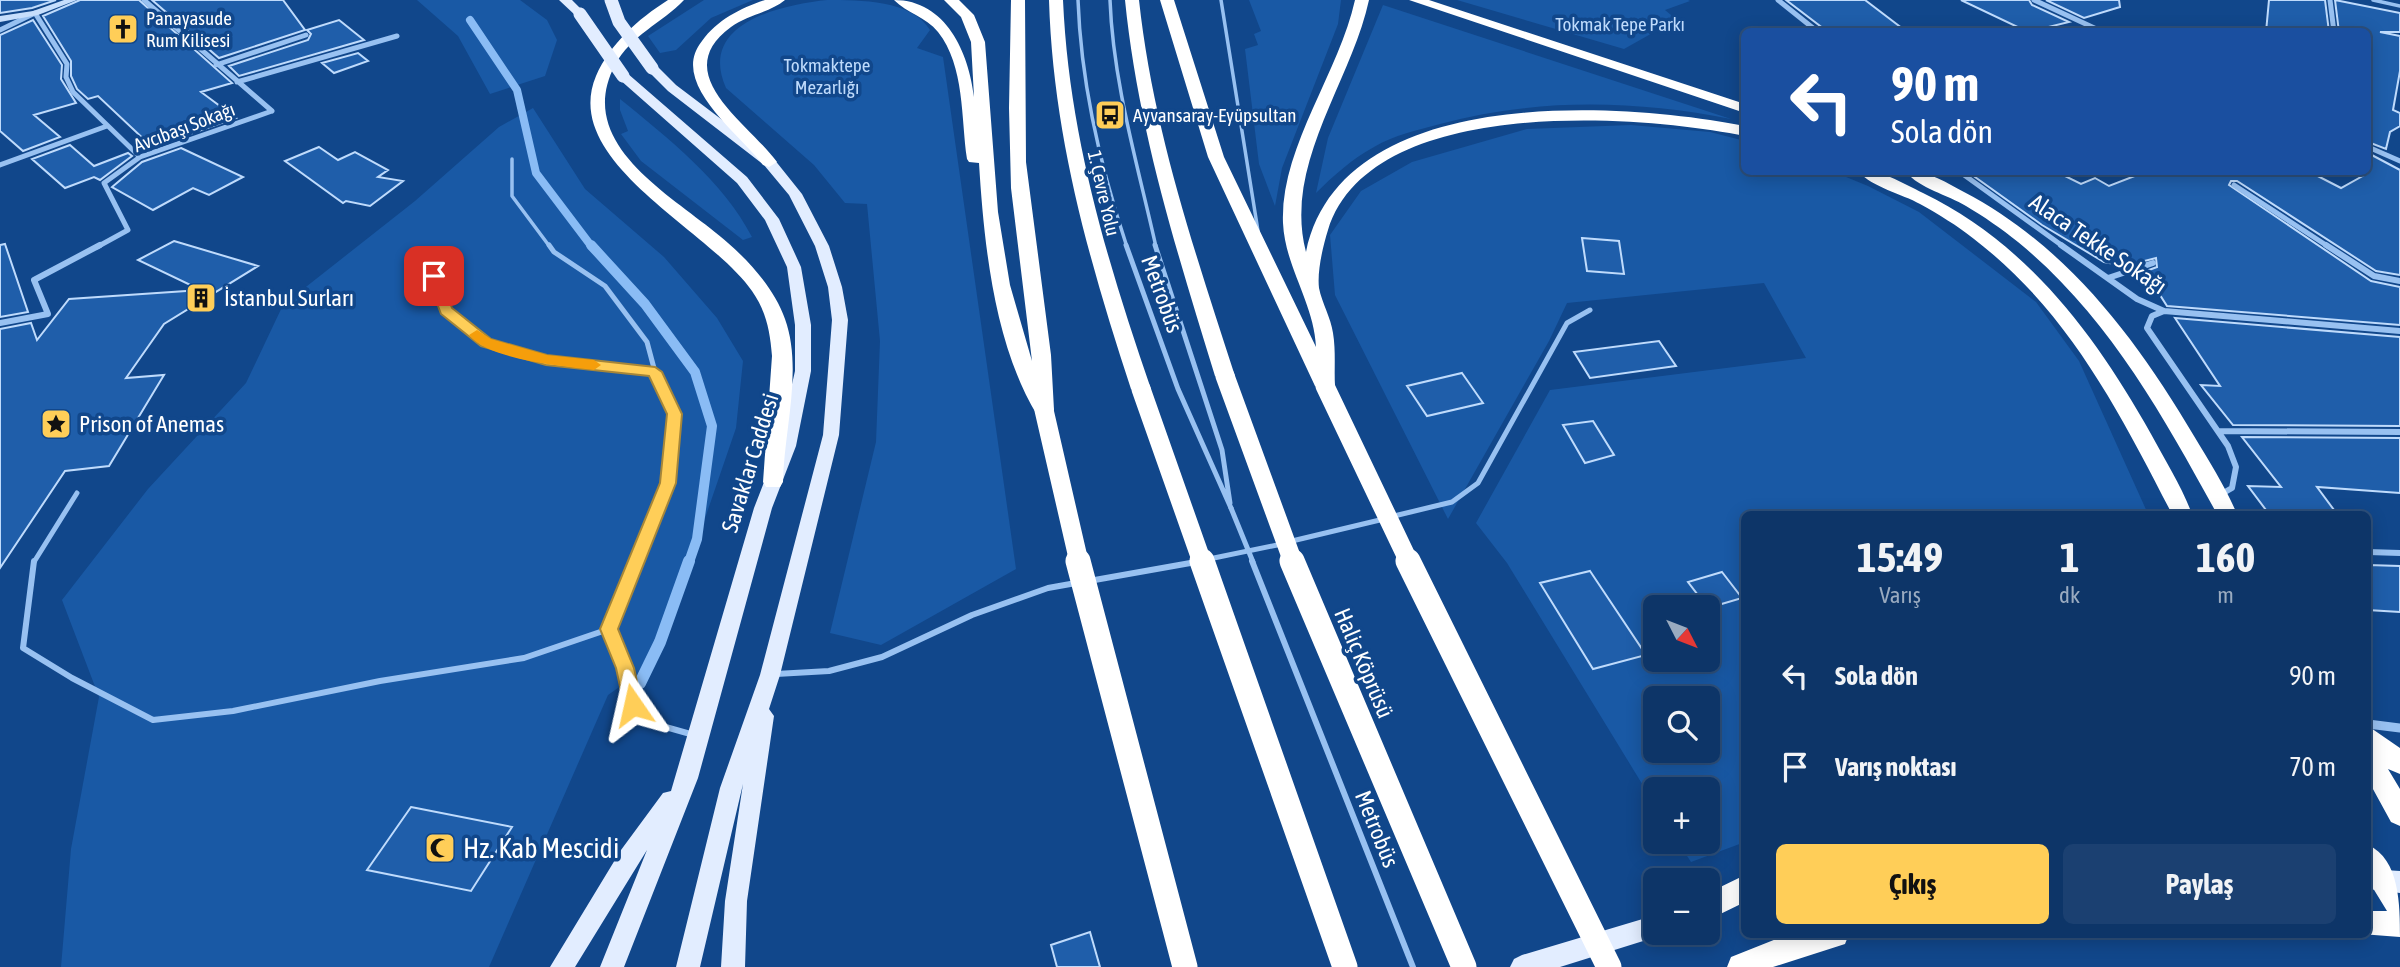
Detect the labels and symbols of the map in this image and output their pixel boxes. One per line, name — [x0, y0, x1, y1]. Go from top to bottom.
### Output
place label: Panayasude Rum Kilisesi — [146, 7, 232, 51]
church icon: Panayasude Rum Kilisesi — [106, 12, 140, 46]
park label: Tokmak Tepe Parkı — [1555, 13, 1685, 35]
park label: Tokmaktepe Mezarlığı — [784, 54, 870, 98]
street label: Avcıbaşı Sokağı — [130, 98, 238, 156]
bus stop icon: Ayvansaray-Eyüpsultan — [1093, 98, 1127, 132]
place label: Ayvansaray-Eyüpsultan — [1133, 104, 1297, 126]
street label: 1. Çevre Yolu — [1083, 148, 1125, 238]
street label: Alaca Tekke Sokağı — [2025, 189, 2171, 299]
pin — [404, 246, 464, 306]
street label: Metrobüs — [1136, 252, 1188, 336]
building icon: İstanbul Surları — [184, 281, 218, 315]
place label: İstanbul Surları — [224, 285, 354, 311]
street label: Savaklar Caddesi — [717, 390, 783, 536]
place icon: Prison of Anemas — [39, 407, 73, 441]
place label: Prison of Anemas — [79, 411, 224, 437]
north arrow — [1643, 595, 1720, 672]
street label: Haliç Köprüsü — [1329, 604, 1399, 722]
position arrow — [596, 668, 670, 742]
street label: Metrobüs — [1350, 787, 1404, 871]
mosque icon: Hz. Kab Mescidi — [423, 831, 457, 865]
place label: Hz. Kab Mescidi — [463, 832, 619, 864]

